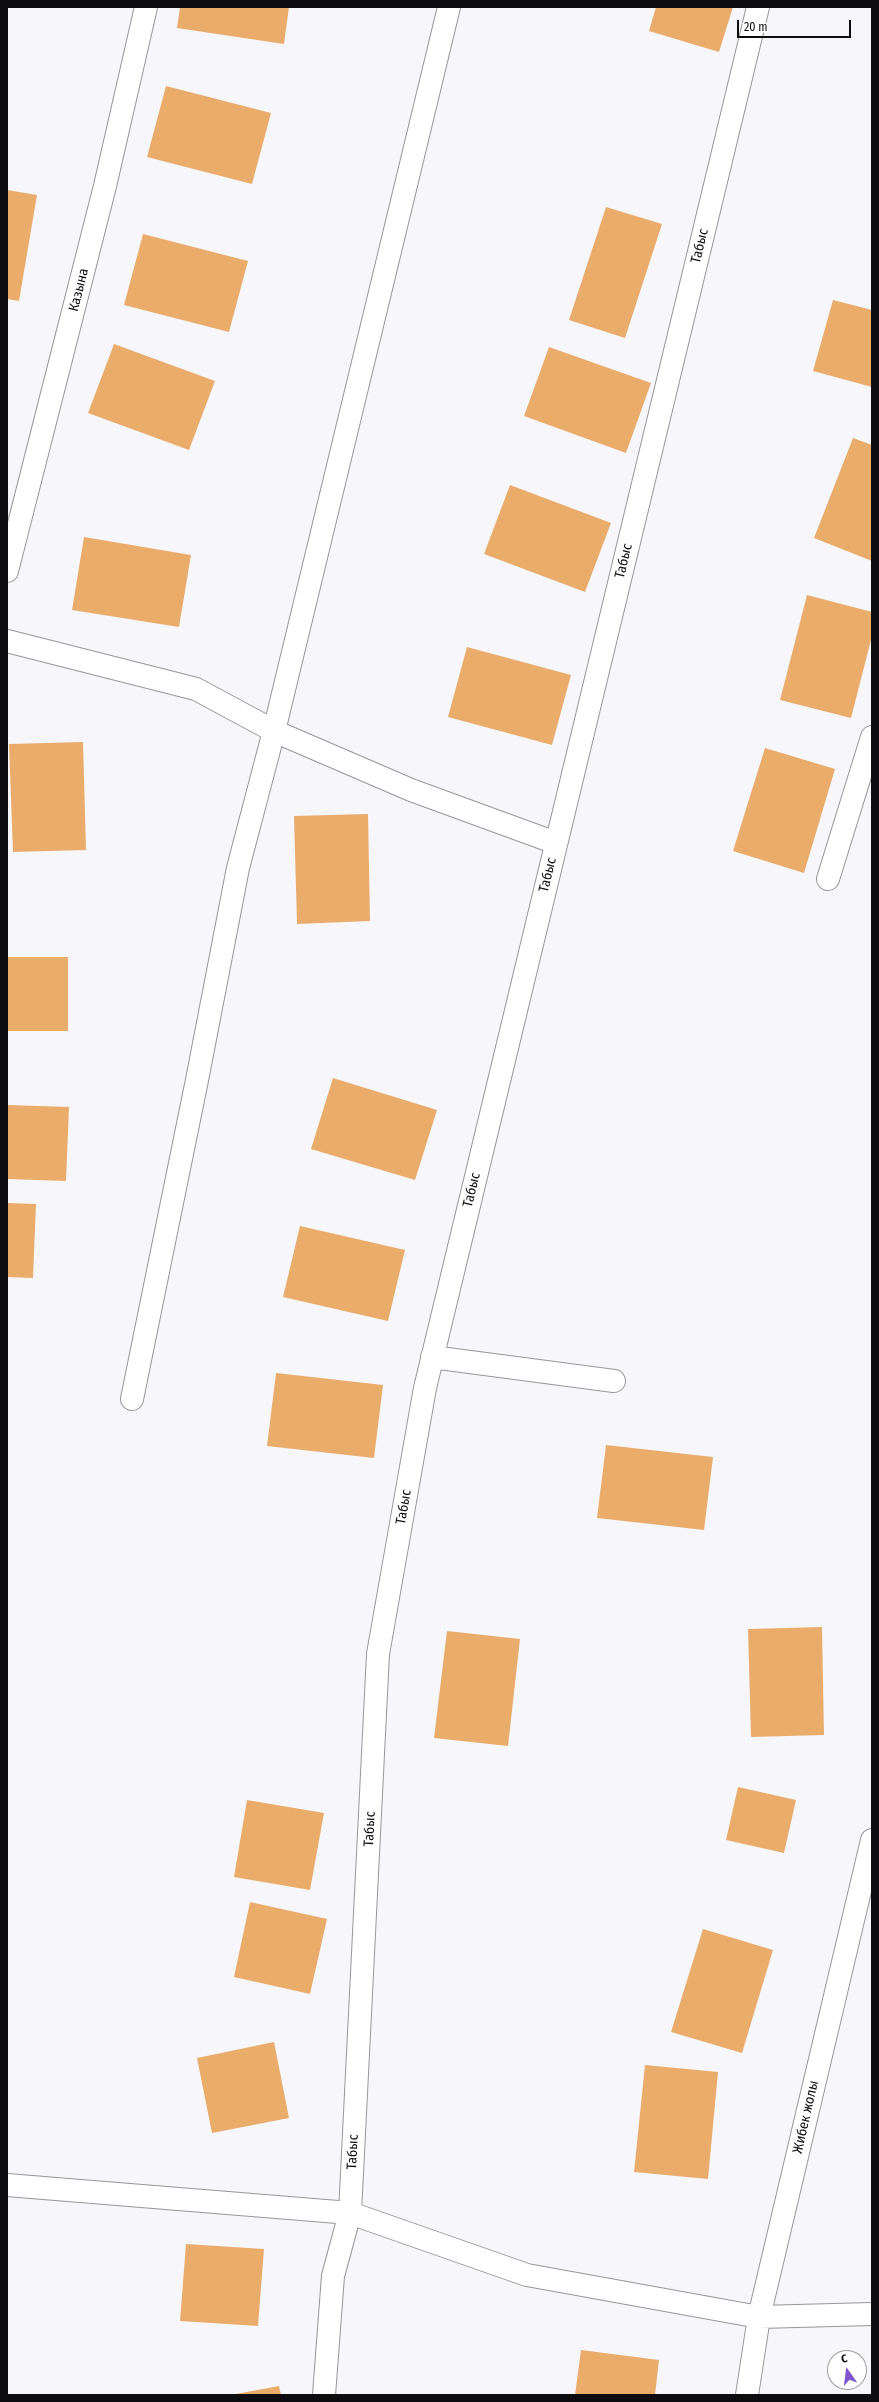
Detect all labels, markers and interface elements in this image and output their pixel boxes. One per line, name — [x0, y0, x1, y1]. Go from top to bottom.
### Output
scale bar — [739, 12, 853, 38]
text: 20 m — [744, 20, 768, 34]
street label: Табыс — [688, 227, 712, 265]
street label: Казына — [66, 267, 92, 313]
street label: Табыс — [612, 542, 636, 580]
street label: Табыс — [536, 856, 560, 894]
street label: Табыс — [460, 1171, 484, 1209]
street label: Табыс — [393, 1488, 415, 1526]
street label: Табыс — [361, 1811, 379, 1847]
street label: Жибек жолы — [789, 2079, 823, 2155]
street label: Табыс — [344, 2134, 362, 2170]
north arrow — [827, 2350, 867, 2390]
text: С — [840, 2352, 849, 2366]

